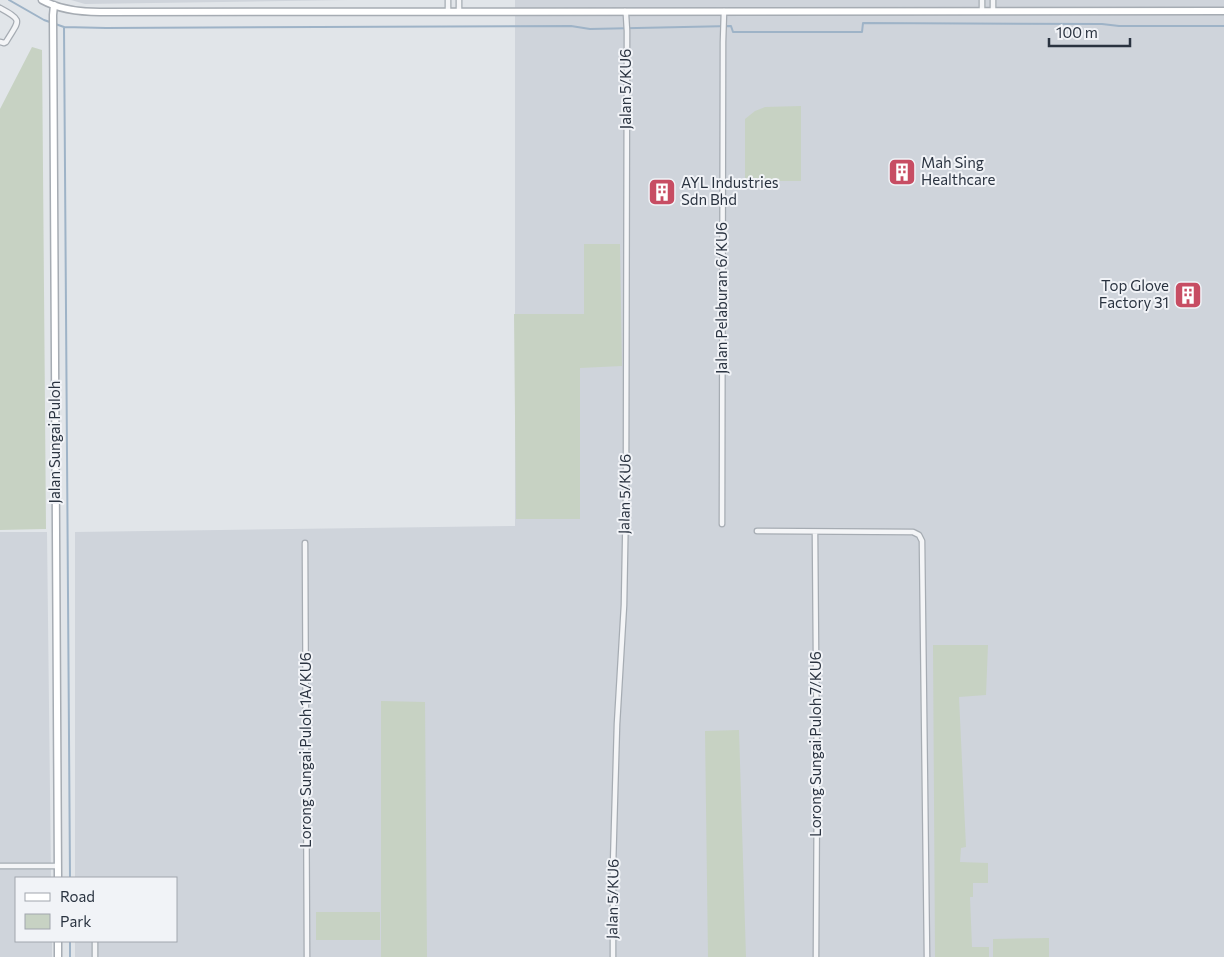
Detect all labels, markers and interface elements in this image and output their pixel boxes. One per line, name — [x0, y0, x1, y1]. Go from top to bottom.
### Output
scale bar — [1049, 15, 1130, 47]
text: 100 m — [1056, 23, 1098, 41]
street label: Jalan 5/KU6 — [616, 49, 634, 129]
place label: Mah Sing Healthcare — [921, 153, 996, 188]
building icon: Mah Sing Healthcare — [887, 157, 917, 187]
place label: AYL Industries Sdn Bhd — [681, 173, 779, 208]
building icon: AYL Industries Sdn Bhd — [647, 177, 677, 207]
street label: Jalan Pelaburan 6/KU6 — [712, 222, 730, 374]
place label: Top Glove Factory 31 — [1099, 276, 1169, 311]
building icon: Top Glove Factory 31 — [1173, 280, 1203, 310]
street label: Jalan Sungai Puloh — [45, 381, 63, 503]
street label: Jalan 5/KU6 — [614, 454, 634, 534]
street label: Lorong Sungai Puloh 7/KU6 — [806, 651, 824, 837]
street label: Lorong Sungai Puloh 1A/KU6 — [296, 652, 314, 848]
street label: Jalan 5/KU6 — [602, 859, 622, 939]
legend — [15, 877, 178, 942]
text: Road — [60, 887, 95, 905]
text: Park — [60, 912, 91, 930]

